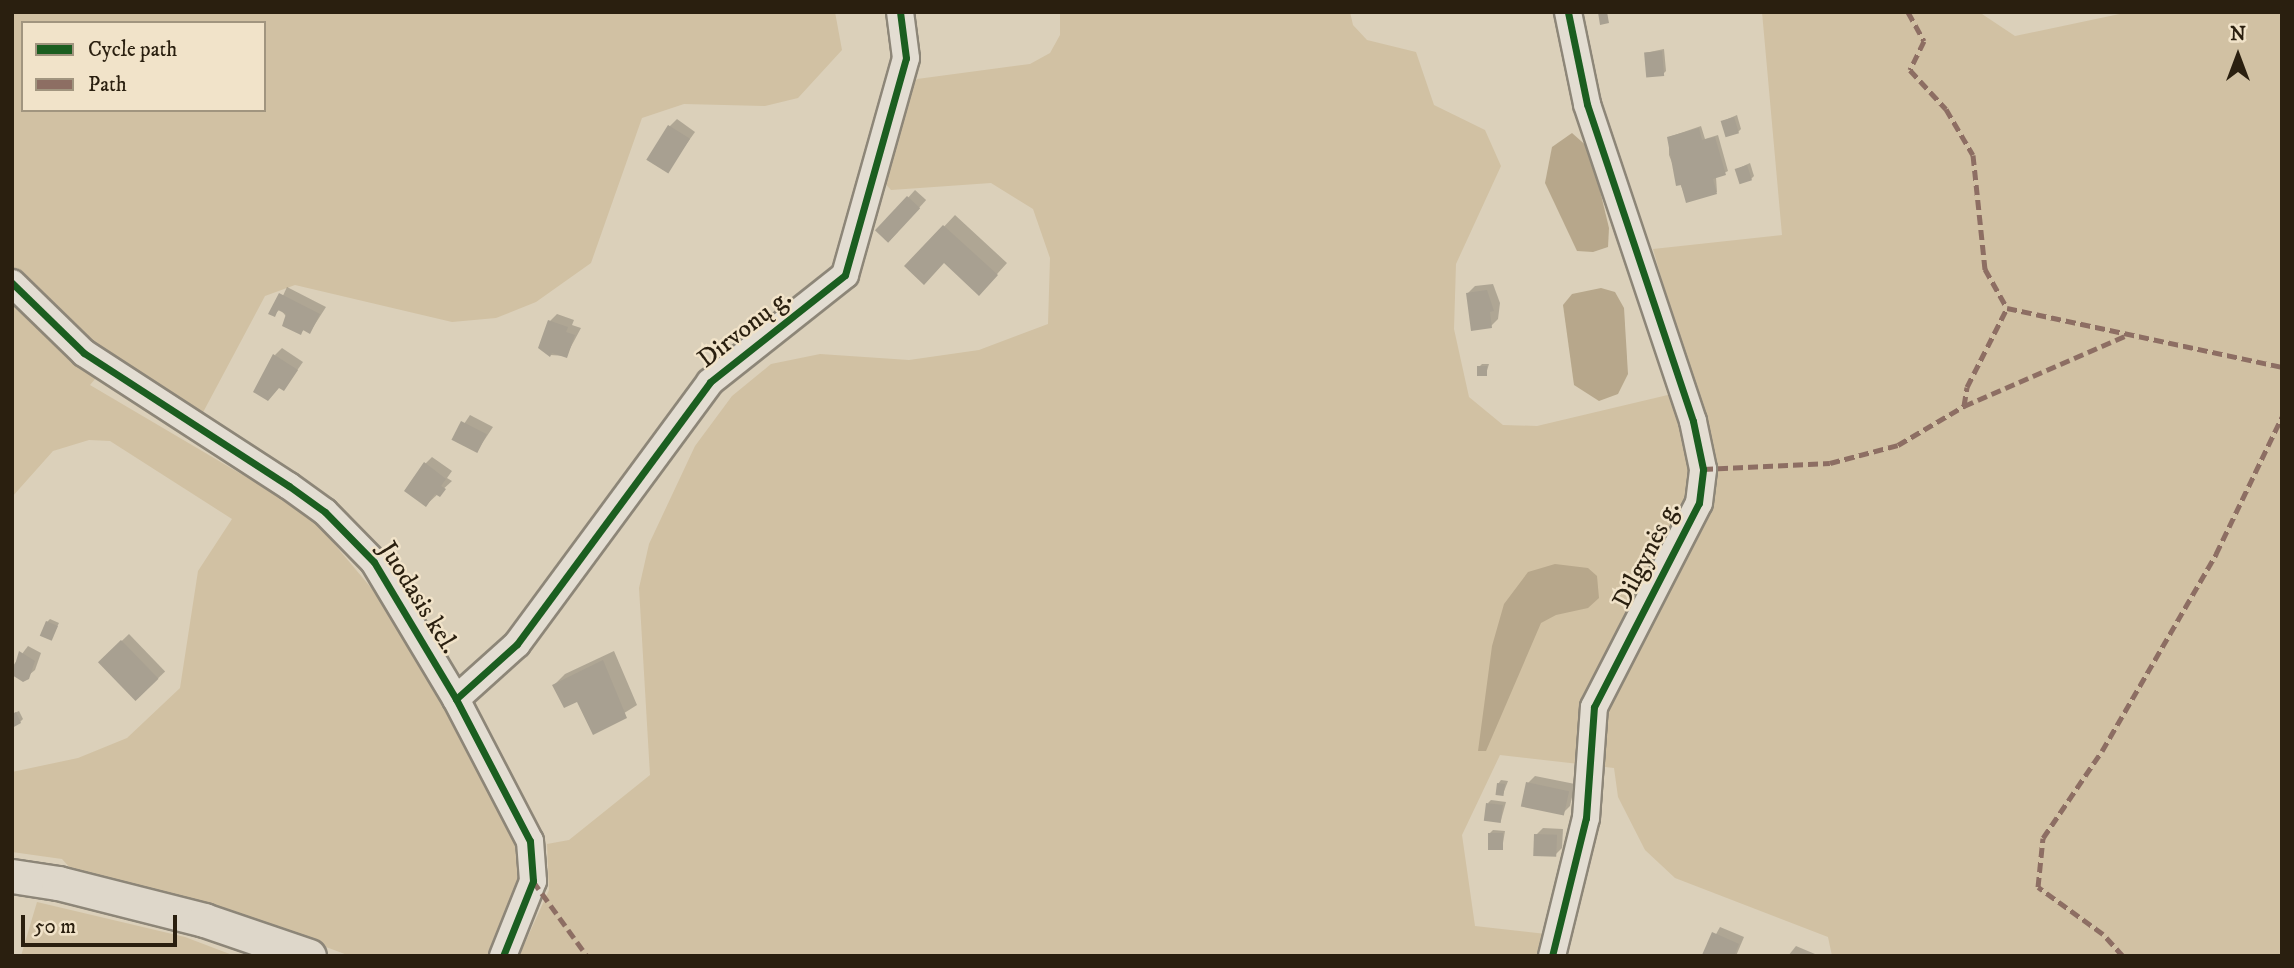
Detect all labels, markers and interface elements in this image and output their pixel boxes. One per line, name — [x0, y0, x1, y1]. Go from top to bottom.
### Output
legend — [21, 21, 266, 112]
north arrow — [2203, 21, 2273, 91]
text: N — [2230, 23, 2246, 46]
text: Cycle path — [88, 37, 177, 63]
text: Path — [88, 72, 127, 98]
street label: Dirvonų g. — [692, 283, 798, 375]
street label: Dilgynės g. — [1607, 496, 1687, 614]
street label: Juodasis kel. — [371, 536, 465, 660]
scale bar — [24, 902, 180, 946]
text: 50 m — [34, 914, 76, 940]

